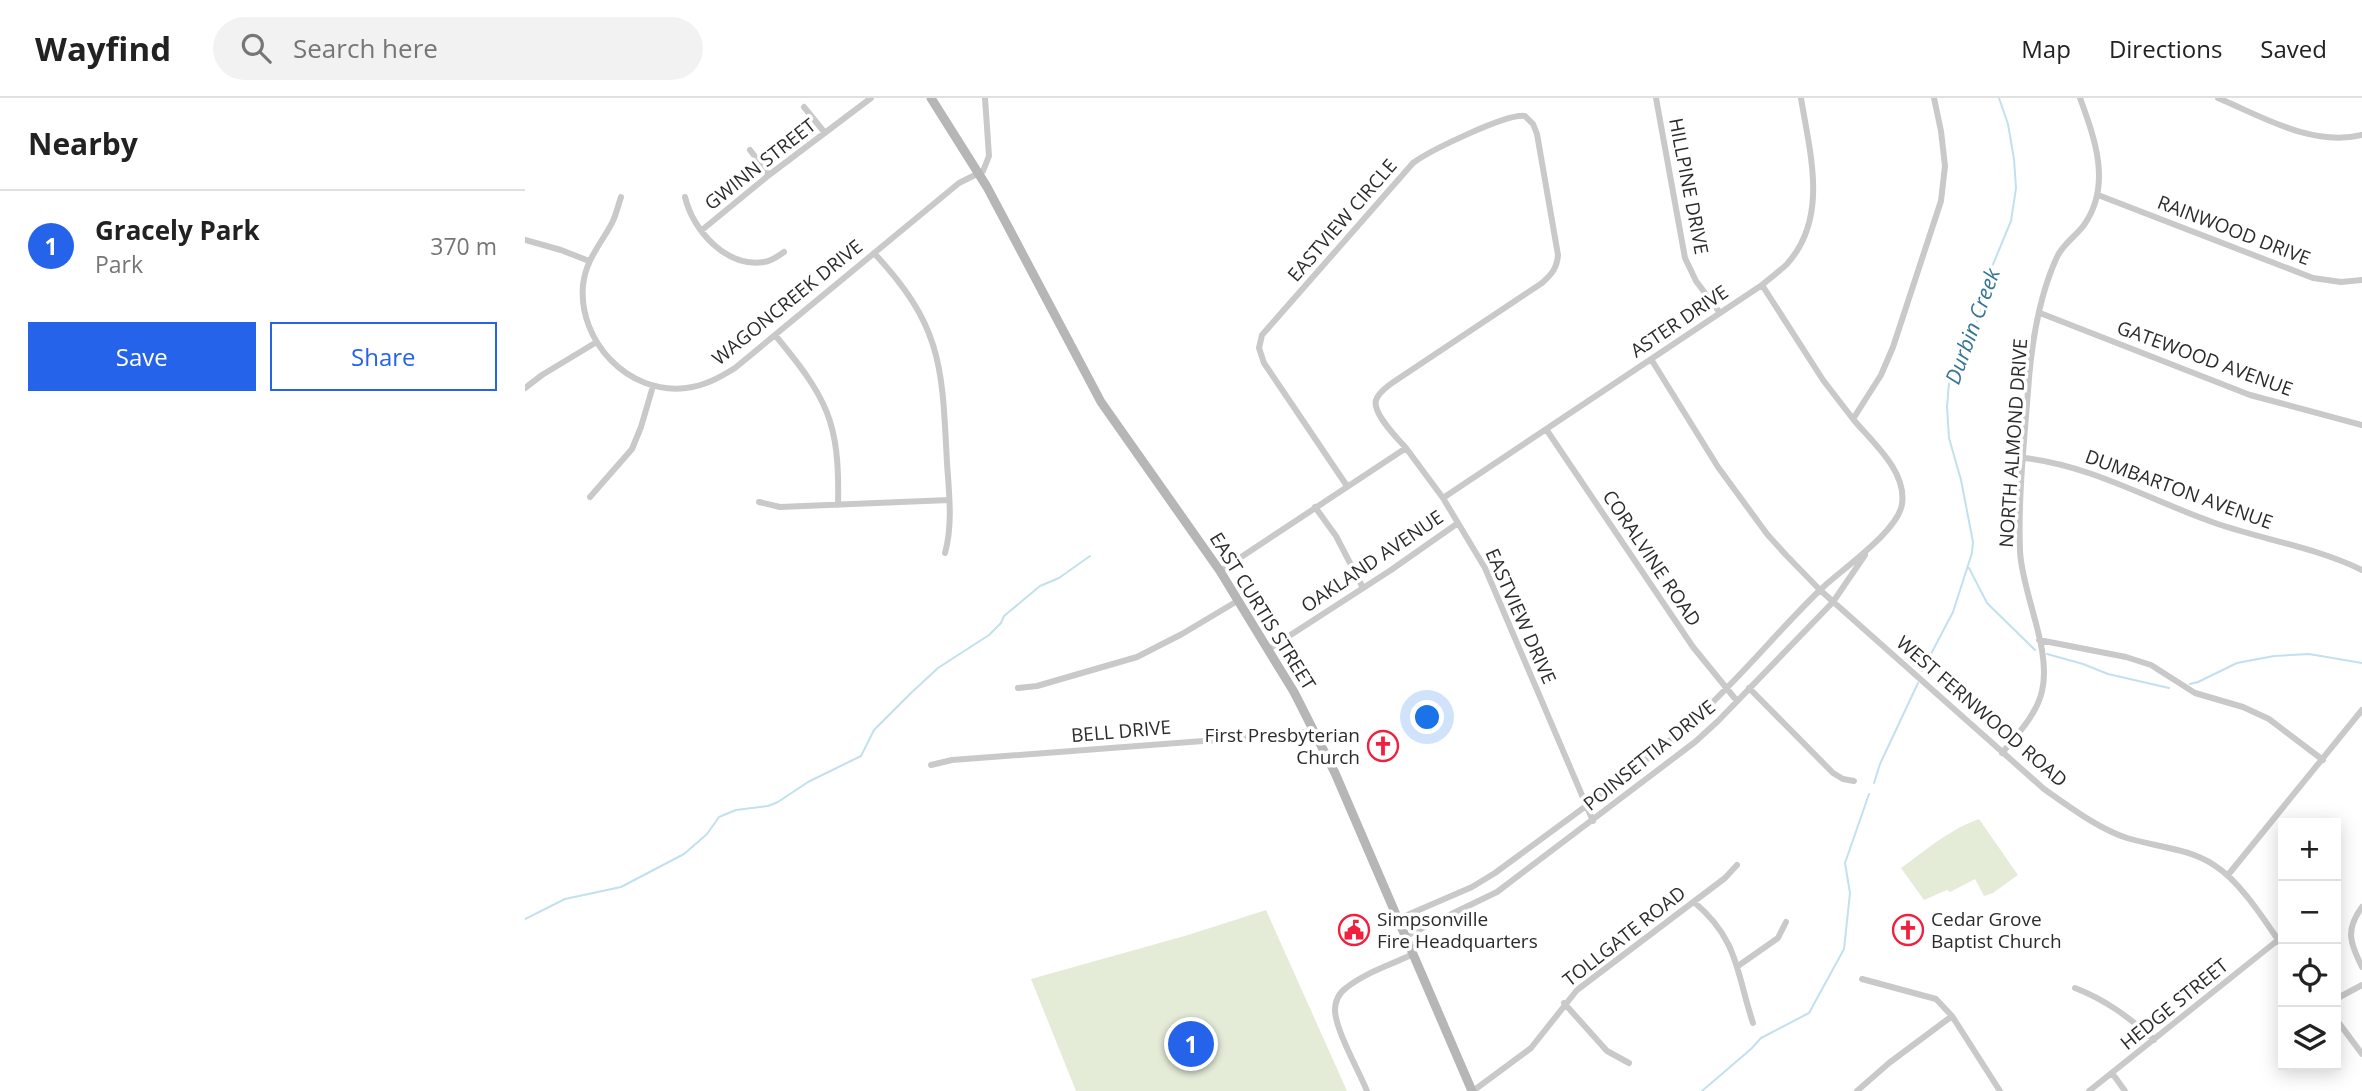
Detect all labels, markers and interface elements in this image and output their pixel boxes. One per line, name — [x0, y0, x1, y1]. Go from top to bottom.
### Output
search box — [213, 17, 703, 80]
text: Wayfind — [35, 26, 171, 71]
icon: search — [237, 29, 275, 67]
text: Search here — [293, 30, 438, 66]
text: Map — [2021, 32, 2071, 65]
text: Directions — [2109, 32, 2222, 65]
text: Saved — [2260, 32, 2327, 65]
street label: GWINN STREET — [699, 112, 821, 216]
street label: HILLPINE DRIVE — [1663, 116, 1715, 256]
text: Nearby — [28, 123, 138, 164]
street label: EASTVIEW CIRCLE — [1281, 153, 1403, 287]
street label: RAINWOOD DRIVE — [2154, 189, 2314, 271]
text: Gracely Park — [95, 212, 260, 248]
text: 1 — [44, 230, 58, 262]
text: 370 m — [430, 230, 497, 262]
street label: WAGONCREEK DRIVE — [706, 233, 868, 371]
text: Park — [95, 248, 143, 280]
water label: Durbin Creek — [1938, 264, 2006, 388]
street label: ASTER DRIVE — [1625, 279, 1733, 363]
street label: GATEWOOD AVENUE — [2113, 314, 2297, 402]
button: Save — [28, 322, 256, 391]
button: Share — [270, 322, 497, 391]
street label: NORTH ALMOND DRIVE — [1993, 337, 2033, 549]
street label: DUMBARTON AVENUE — [2082, 443, 2276, 535]
street label: CORALVINE ROAD — [1597, 485, 1707, 631]
street label: OAKLAND AVENUE — [1296, 504, 1448, 618]
street label: EAST CURTIS STREET — [1204, 527, 1322, 695]
street label: EASTVIEW DRIVE — [1479, 544, 1563, 688]
street label: WEST FERNWOOD ROAD — [1891, 630, 2073, 792]
street label: POINSETTIA DRIVE — [1578, 694, 1720, 816]
your location — [1410, 700, 1444, 734]
street label: BELL DRIVE — [1070, 714, 1172, 748]
place label: First Presbyterian Church — [1205, 722, 1360, 770]
church icon: First Presbyterian Church — [1366, 729, 1400, 763]
map controls — [2278, 818, 2341, 1070]
button: + — [2278, 818, 2341, 881]
street label: TOLLGATE ROAD — [1557, 880, 1691, 992]
button: − — [2278, 881, 2341, 944]
place label: Simpsonville Fire Headquarters — [1377, 906, 1538, 954]
place label: Cedar Grove Baptist Church — [1931, 906, 2062, 954]
public building icon: Simpsonville Fire Headquarters — [1337, 913, 1371, 947]
church icon: Cedar Grove Baptist Church — [1891, 913, 1925, 947]
button: locate — [2278, 944, 2341, 1007]
street label: HEDGE STREET — [2115, 952, 2234, 1056]
button: layers — [2278, 1007, 2341, 1070]
pin: 1 — [1168, 1018, 1214, 1070]

